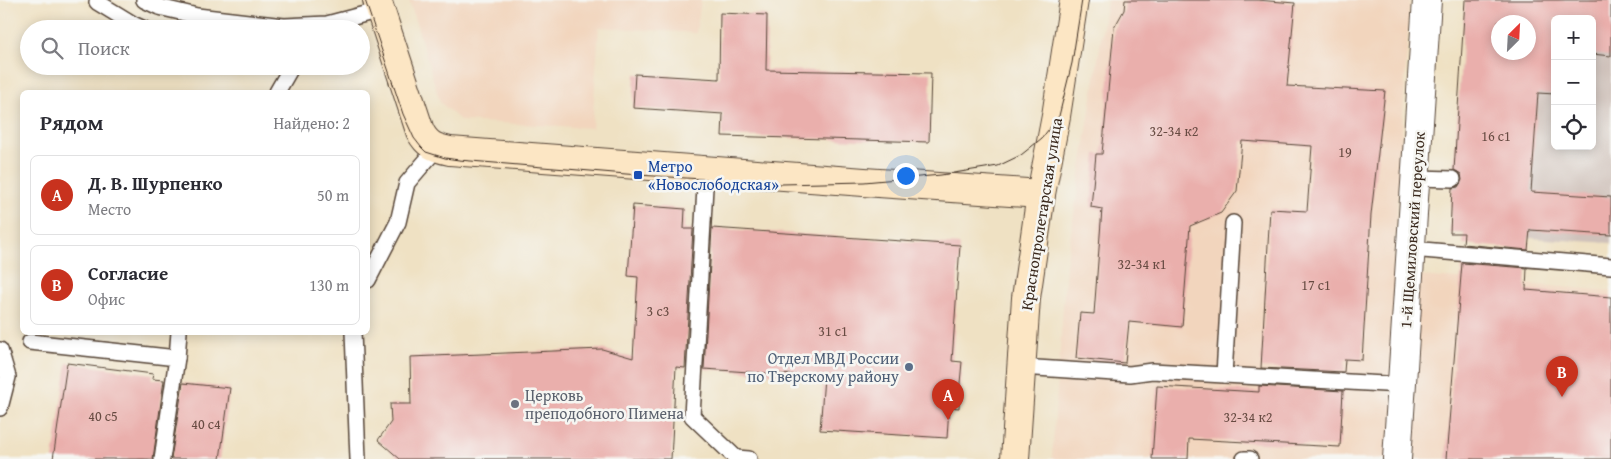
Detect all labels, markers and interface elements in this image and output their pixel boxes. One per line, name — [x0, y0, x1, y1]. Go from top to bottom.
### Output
north arrow — [1491, 15, 1536, 60]
map controls — [1551, 15, 1596, 150]
button: + — [1551, 15, 1596, 60]
search box — [20, 20, 370, 75]
icon: search — [38, 34, 66, 62]
text: Поиск — [78, 34, 130, 62]
button: − — [1551, 60, 1596, 105]
button: locate — [1551, 105, 1596, 150]
text: Рядом — [40, 107, 103, 138]
text: Найдено: 2 — [273, 111, 350, 135]
street label: Краснопролетарская улица — [1014, 116, 1068, 312]
house number: 32-34 к2 — [1150, 121, 1198, 141]
house number: 16 с1 — [1481, 126, 1511, 146]
street label: 1-й Щемиловский переулок — [1393, 130, 1431, 329]
house number: 19 — [1338, 142, 1352, 162]
place label: Метро «Новослободская» — [648, 154, 779, 196]
your location — [893, 163, 919, 189]
text: Д. В. Шурпенко — [88, 169, 223, 197]
marker: Метро «Новослободская» — [632, 169, 644, 181]
text: A — [52, 183, 62, 207]
text: 50 m — [317, 183, 349, 207]
text: Место — [88, 197, 131, 221]
house number: 32-34 к1 — [1118, 254, 1166, 274]
text: Согласие — [88, 259, 168, 287]
text: B — [52, 273, 62, 297]
text: 130 m — [309, 273, 349, 297]
house number: 17 с1 — [1301, 275, 1331, 295]
text: Офис — [88, 287, 125, 311]
house number: 3 с3 — [647, 301, 669, 321]
house number: 31 с1 — [818, 321, 848, 341]
place label: Отдел МВД России по Тверскому району — [747, 346, 899, 388]
pin: B — [1546, 356, 1578, 397]
marker: Отдел МВД России по Тверскому району — [903, 361, 915, 373]
pin: A — [932, 379, 964, 420]
place label: Церковь преподобного Пимена — [525, 383, 684, 425]
marker: Церковь преподобного Пимена — [509, 398, 521, 410]
house number: 40 с5 — [88, 406, 118, 426]
house number: 32-34 к2 — [1224, 407, 1272, 427]
house number: 40 с4 — [191, 414, 221, 434]

